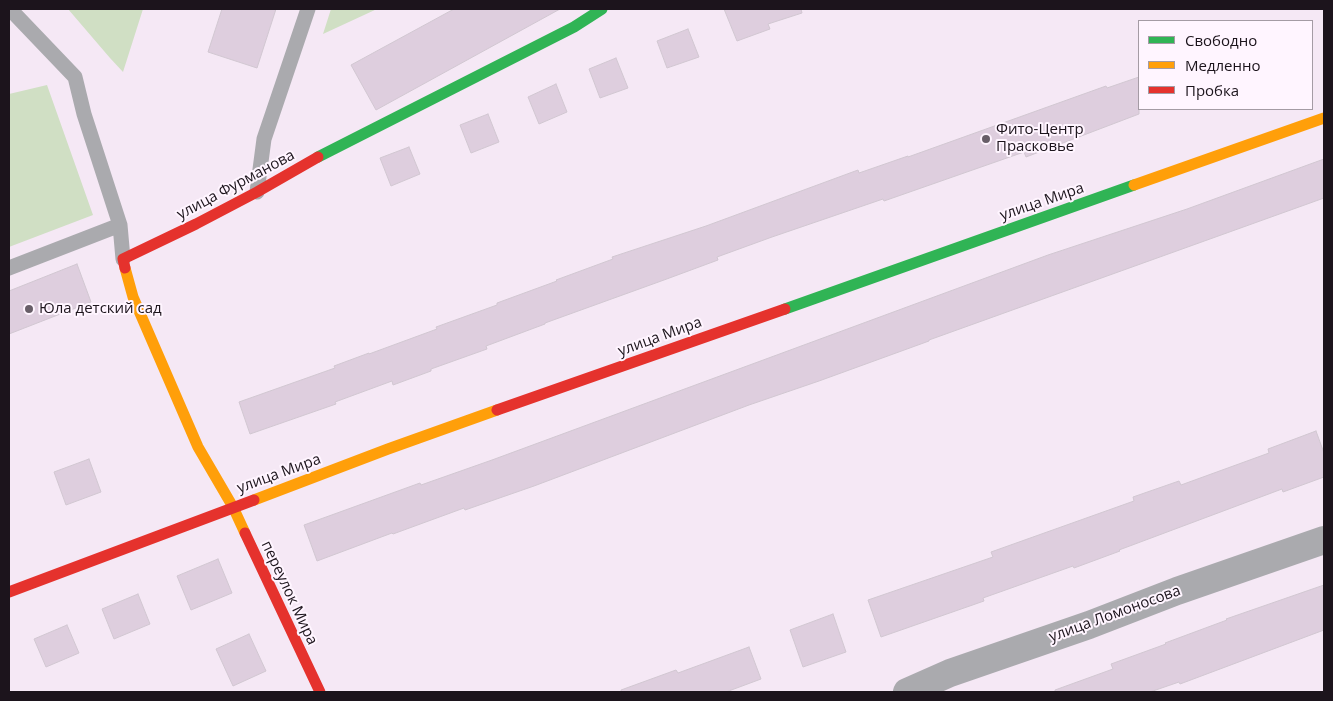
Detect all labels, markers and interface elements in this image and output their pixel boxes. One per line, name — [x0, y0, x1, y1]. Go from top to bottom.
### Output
legend — [1138, 20, 1313, 110]
text: Свободно — [1185, 30, 1257, 50]
text: Медленно — [1185, 55, 1261, 75]
text: Пробка — [1185, 80, 1239, 100]
place label: Фито-Центр Прасковье — [996, 121, 1084, 156]
marker: Фито-Центр Прасковье — [980, 133, 992, 145]
street label: улица Фурманова — [174, 146, 298, 224]
street label: улица Мира — [998, 179, 1086, 225]
place label: Юла детский сад — [39, 300, 162, 318]
marker: Юла детский сад — [23, 303, 35, 315]
street label: улица Мира — [616, 314, 704, 360]
street label: улица Мира — [235, 451, 323, 497]
street label: переулок Мира — [257, 538, 321, 648]
street label: улица Ломоносова — [1047, 582, 1183, 646]

